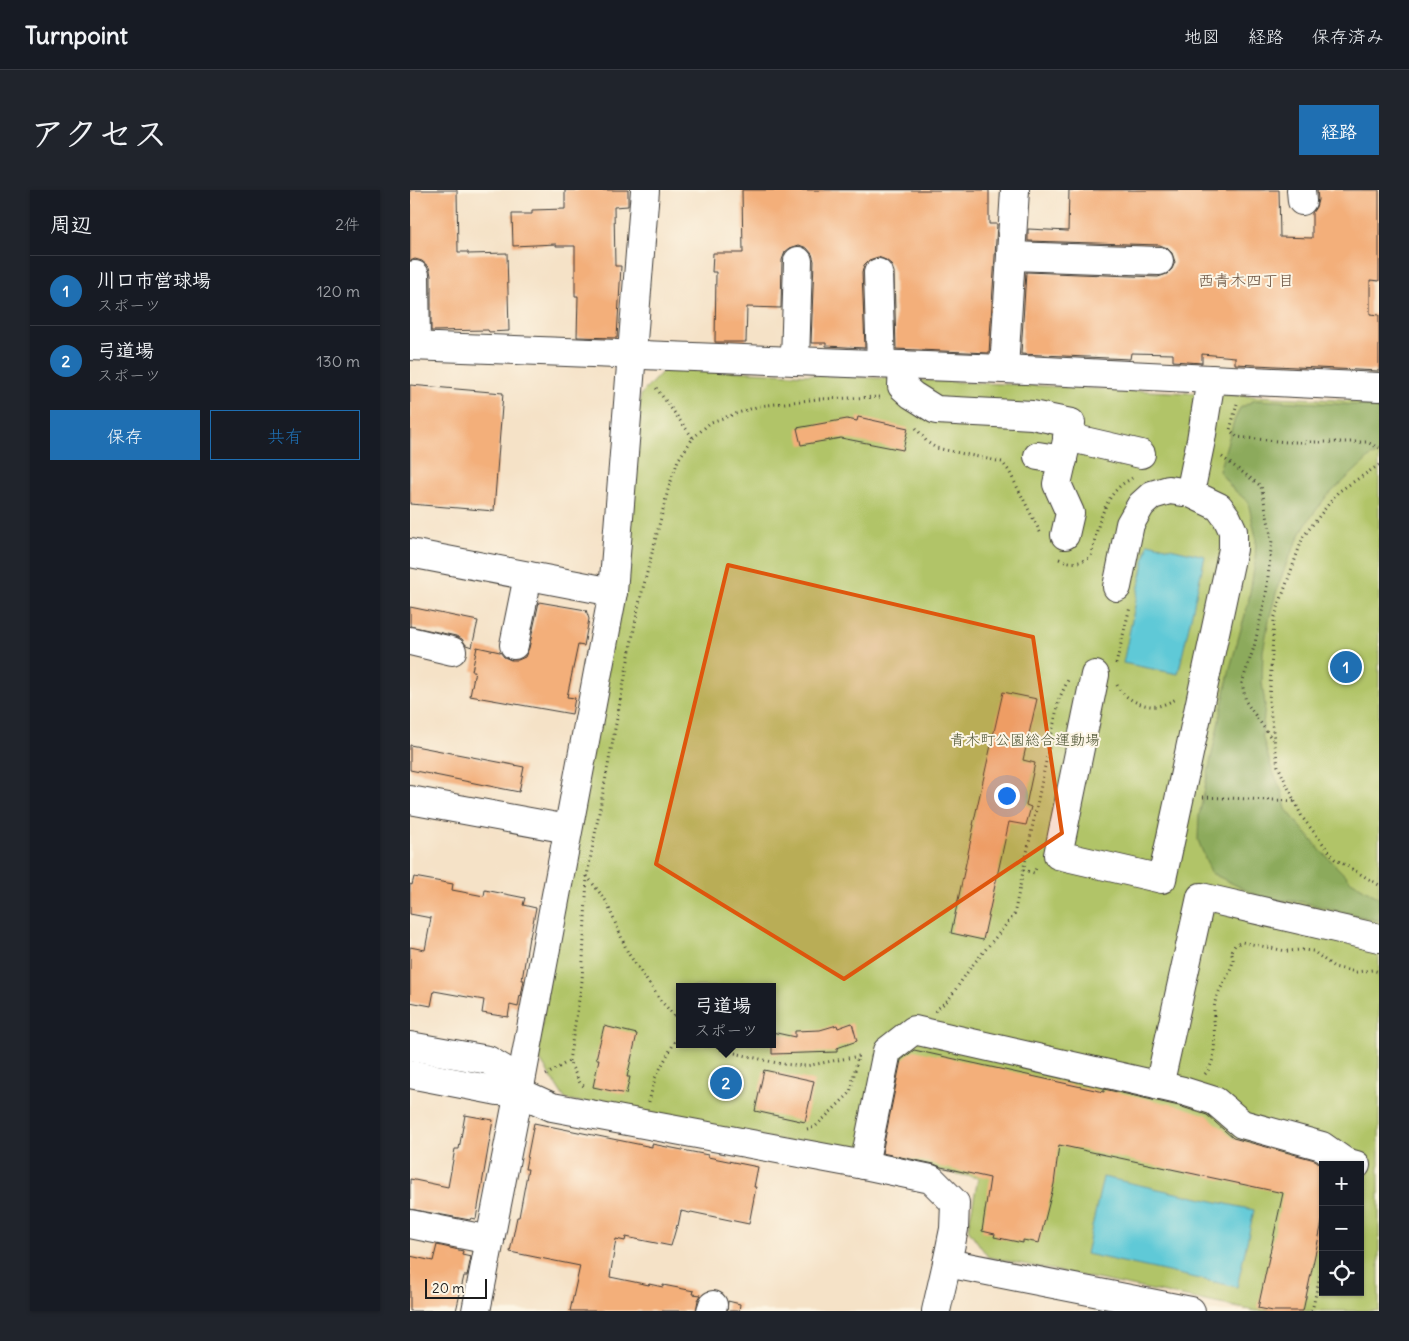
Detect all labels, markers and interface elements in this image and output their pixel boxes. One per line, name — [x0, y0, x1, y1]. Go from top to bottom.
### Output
text: Turnpoint — [25, 20, 128, 50]
text: 地図 — [1184, 25, 1220, 48]
text: 経路 — [1248, 25, 1284, 48]
text: 保存済み — [1312, 25, 1384, 48]
button: 経路 — [1299, 105, 1379, 155]
text: アクセス — [30, 111, 168, 155]
text: 周辺 — [50, 211, 92, 238]
text: 2件 — [335, 214, 360, 234]
text: 川口市営球場 — [97, 268, 211, 292]
district label: 西青木四丁目 — [1198, 270, 1294, 290]
text: 1 — [63, 281, 69, 301]
text: 120 m — [317, 281, 360, 301]
text: スポーツ — [97, 295, 161, 315]
text: 弓道場 — [97, 338, 154, 362]
text: 2 — [62, 351, 70, 371]
text: 130 m — [316, 351, 360, 371]
text: スポーツ — [97, 365, 161, 385]
button: 保存 — [50, 410, 200, 460]
button: 共有 — [210, 410, 360, 460]
pin: 1 — [1330, 648, 1362, 686]
park label: 青木町公園総合運動場 — [950, 730, 1100, 749]
your location — [994, 783, 1020, 809]
popup — [676, 983, 776, 1048]
text: 弓道場 — [694, 993, 751, 1017]
text: スポーツ — [694, 1020, 758, 1040]
pin: 2 — [710, 1064, 742, 1102]
map controls — [1319, 1161, 1364, 1296]
button: + — [1319, 1161, 1364, 1206]
button: − — [1319, 1206, 1364, 1251]
button: locate — [1319, 1251, 1364, 1296]
scale bar — [425, 1276, 488, 1299]
text: 20 m — [432, 1279, 465, 1297]

